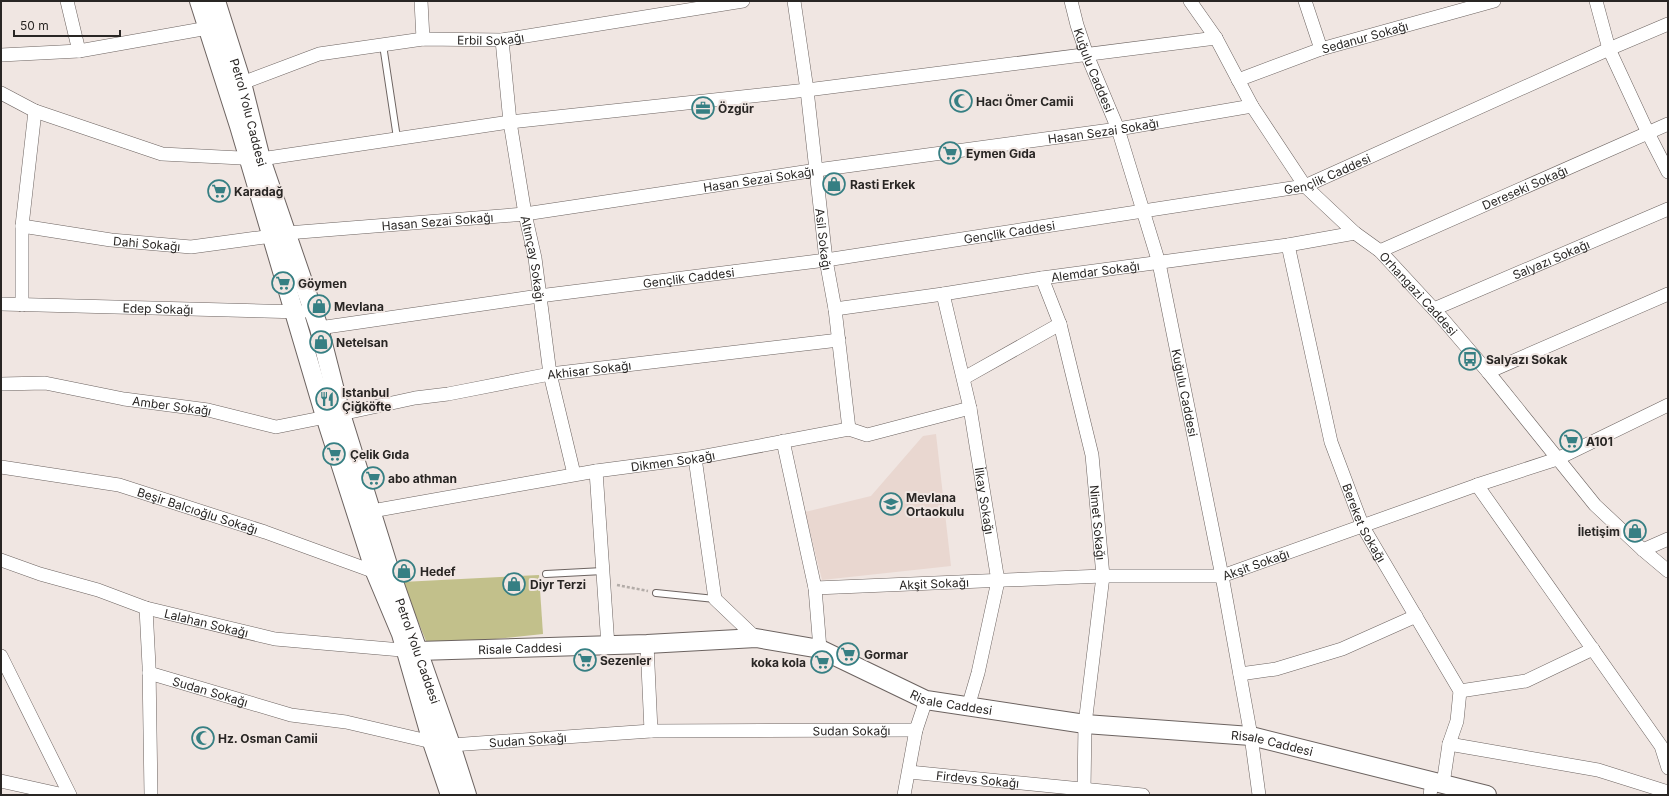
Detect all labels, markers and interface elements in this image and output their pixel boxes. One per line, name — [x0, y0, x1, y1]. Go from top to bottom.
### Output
scale bar — [14, 12, 120, 38]
text: 50 m — [20, 18, 49, 33]
street label: Sedanur Sokağı — [1320, 18, 1410, 56]
street label: Kuğulu Caddesi — [1071, 26, 1118, 114]
street label: Erbil Sokağı — [457, 29, 525, 48]
street label: Petrol Yolu Caddesi — [227, 57, 270, 168]
mosque icon: Hacı Ömer Camii — [948, 88, 974, 114]
place label: Hacı Ömer Camii — [976, 94, 1073, 109]
office icon: Özgür — [690, 95, 716, 121]
place label: Özgür — [718, 101, 754, 116]
street label: Hasan Sezai Sokağı — [1047, 115, 1160, 146]
supermarket icon: Eymen Gıda — [937, 140, 963, 166]
place label: Eymen Gıda — [966, 146, 1036, 161]
street label: Gençlik Caddesi — [1283, 150, 1373, 197]
street label: Dereseki Sokağı — [1480, 162, 1570, 213]
street label: Hasan Sezai Sokağı — [702, 163, 815, 195]
shop icon: Rasti Erkek — [821, 171, 847, 197]
place label: Rasti Erkek — [850, 177, 915, 192]
supermarket icon: Karadağ — [206, 178, 232, 204]
place label: Karadağ — [234, 184, 283, 199]
street label: Asil Sokağı — [813, 207, 835, 271]
street label: Hasan Sezai Sokağı — [381, 209, 494, 233]
street label: Altınçay Sokağı — [518, 214, 548, 303]
street label: Gençlik Caddesi — [963, 217, 1056, 246]
street label: Dahi Sokağı — [113, 233, 181, 254]
street label: Salyazı Sokağı — [1510, 236, 1592, 282]
street label: Orhangazi Caddesi — [1377, 248, 1461, 338]
street label: Alemdar Sokağı — [1050, 257, 1140, 284]
street label: Gençlik Caddesi — [642, 264, 735, 290]
supermarket icon: Göymen — [270, 270, 296, 296]
place label: Göymen — [298, 276, 347, 291]
shop icon: Mevlana — [306, 293, 332, 319]
place label: Mevlana — [334, 299, 384, 314]
street label: Edep Sokağı — [122, 300, 194, 317]
shop icon: Netelsan — [308, 329, 334, 355]
place label: Netelsan — [336, 335, 388, 350]
bus stop icon: Salyazı Sokak — [1457, 346, 1483, 372]
street label: Kuğulu Caddesi — [1169, 348, 1201, 438]
place label: Salyazı Sokak — [1486, 352, 1567, 367]
street label: Akhisar Sokağı — [546, 357, 632, 382]
place label: Istanbul Çiğköfte — [342, 385, 392, 414]
restaurant icon: Istanbul Çiğköfte — [314, 386, 340, 412]
street label: Amber Sokağı — [132, 393, 213, 418]
supermarket icon: A101 — [1558, 428, 1584, 454]
place label: A101 — [1586, 434, 1613, 449]
supermarket icon: Çelik Gıda — [321, 441, 347, 467]
place label: Çelik Gıda — [350, 447, 409, 462]
street label: Dikmen Sokağı — [630, 447, 716, 474]
supermarket icon: abo athman — [360, 465, 386, 491]
street label: İlkay Sokağı — [972, 466, 998, 535]
place label: abo athman — [388, 471, 457, 486]
street label: Bereket Sokağı — [1340, 481, 1389, 565]
street label: Beşir Balcıoğlu Sokağı — [136, 484, 260, 537]
street label: Nimet Sokağı — [1087, 484, 1109, 561]
place label: Mevlana Ortaokulu — [906, 490, 964, 519]
school or university icon: Mevlana Ortaokulu — [878, 491, 904, 517]
shop icon: İletişim — [1622, 518, 1648, 544]
place label: İletişim — [1578, 524, 1620, 539]
street label: Akşit Sokağı — [1220, 545, 1291, 583]
shop icon: Hedef — [391, 558, 417, 584]
place label: Hedef — [420, 564, 456, 579]
shop icon: Diyr Terzi — [501, 571, 527, 597]
street label: Akşit Sokağı — [899, 574, 969, 592]
place label: Diyr Terzi — [530, 577, 586, 592]
street label: Petrol Yolu Caddesi — [393, 596, 443, 706]
street label: Lalahan Sokağı — [163, 605, 250, 640]
street label: Risale Caddesi — [478, 639, 562, 657]
supermarket icon: Gormar — [835, 641, 861, 667]
supermarket icon: Sezenler — [572, 647, 598, 673]
place label: Gormar — [864, 647, 908, 662]
supermarket icon: koka kola — [809, 649, 835, 675]
place label: Sezenler — [600, 653, 651, 668]
place label: koka kola — [751, 655, 806, 670]
street label: Sudan Sokağı — [171, 673, 250, 709]
street label: Risale Caddesi — [908, 686, 993, 717]
street label: Sudan Sokağı — [812, 723, 890, 738]
mosque icon: Hz. Osman Camii — [190, 725, 216, 751]
street label: Risale Caddesi — [1231, 727, 1315, 759]
street label: Sudan Sokağı — [488, 729, 567, 750]
place label: Hz. Osman Camii — [218, 731, 318, 746]
street label: Firdevs Sokağı — [935, 767, 1020, 790]

